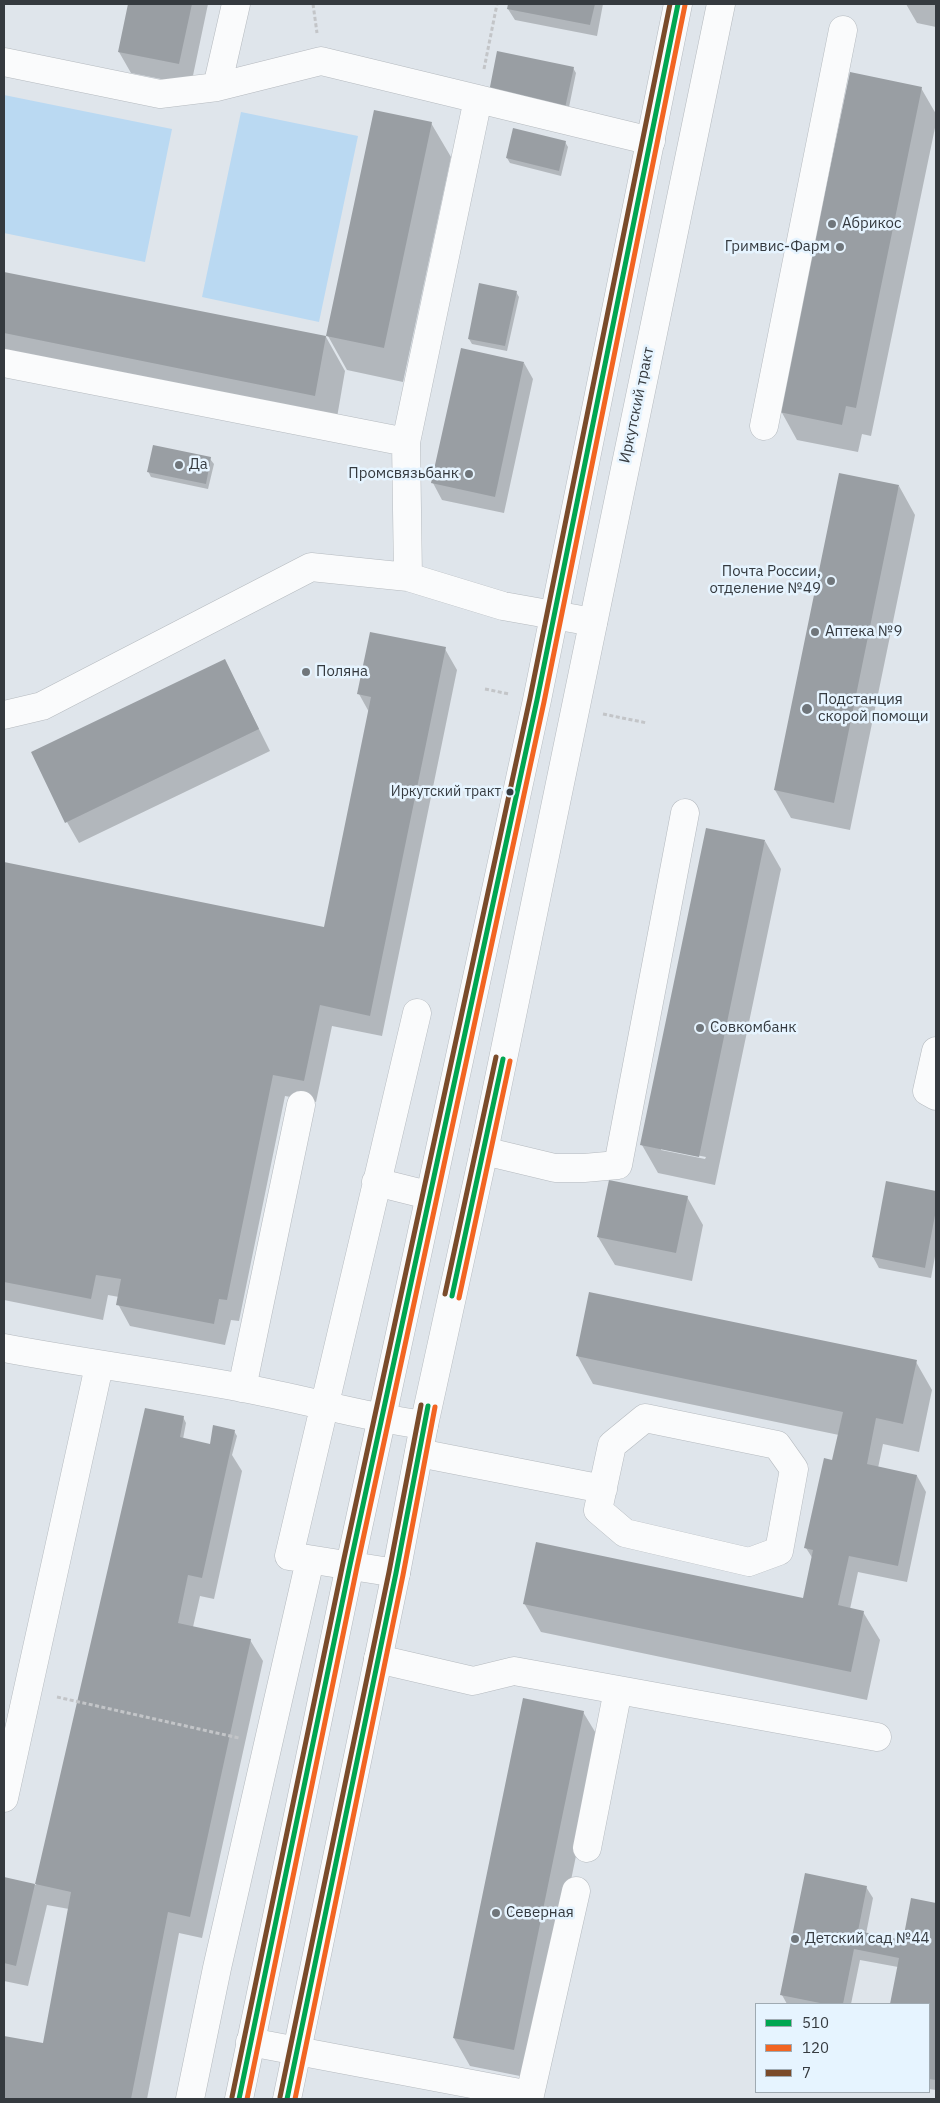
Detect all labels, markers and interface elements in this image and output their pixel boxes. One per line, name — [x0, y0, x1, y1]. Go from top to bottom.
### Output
place label: Абрикос — [842, 215, 902, 233]
marker: Абрикос — [826, 218, 838, 230]
place label: Гримвис-Фарм — [725, 238, 830, 256]
marker: Гримвис-Фарм — [834, 241, 846, 253]
street label: Иркутский тракт — [616, 345, 658, 465]
place label: Да — [189, 456, 208, 474]
marker: Да — [173, 459, 185, 471]
place label: Промсвязьбанк — [348, 465, 459, 483]
marker: Промсвязьбанк — [463, 468, 475, 480]
place label: Почта России, отделение №49 — [709, 563, 821, 598]
marker: Почта России, отделение №49 — [825, 575, 837, 587]
place label: Аптека №9 — [825, 623, 902, 641]
marker: Аптека №9 — [809, 626, 821, 638]
place label: Поляна — [316, 663, 368, 681]
marker: Поляна — [300, 666, 312, 678]
place label: Подстанция скорой помощи — [818, 691, 928, 726]
marker: Подстанция скорой помощи — [800, 702, 814, 716]
place label: Иркутский тракт — [391, 784, 501, 800]
marker: Иркутский тракт — [505, 787, 515, 797]
place label: Совкомбанк — [710, 1019, 796, 1037]
marker: Совкомбанк — [694, 1022, 706, 1034]
place label: Северная — [506, 1904, 574, 1922]
marker: Северная — [490, 1907, 502, 1919]
place label: Детский сад №44 — [805, 1930, 930, 1948]
marker: Детский сад №44 — [789, 1933, 801, 1945]
legend — [755, 2003, 930, 2093]
text: 510 — [802, 2013, 829, 2032]
text: 120 — [802, 2038, 829, 2057]
text: 7 — [802, 2063, 811, 2082]

